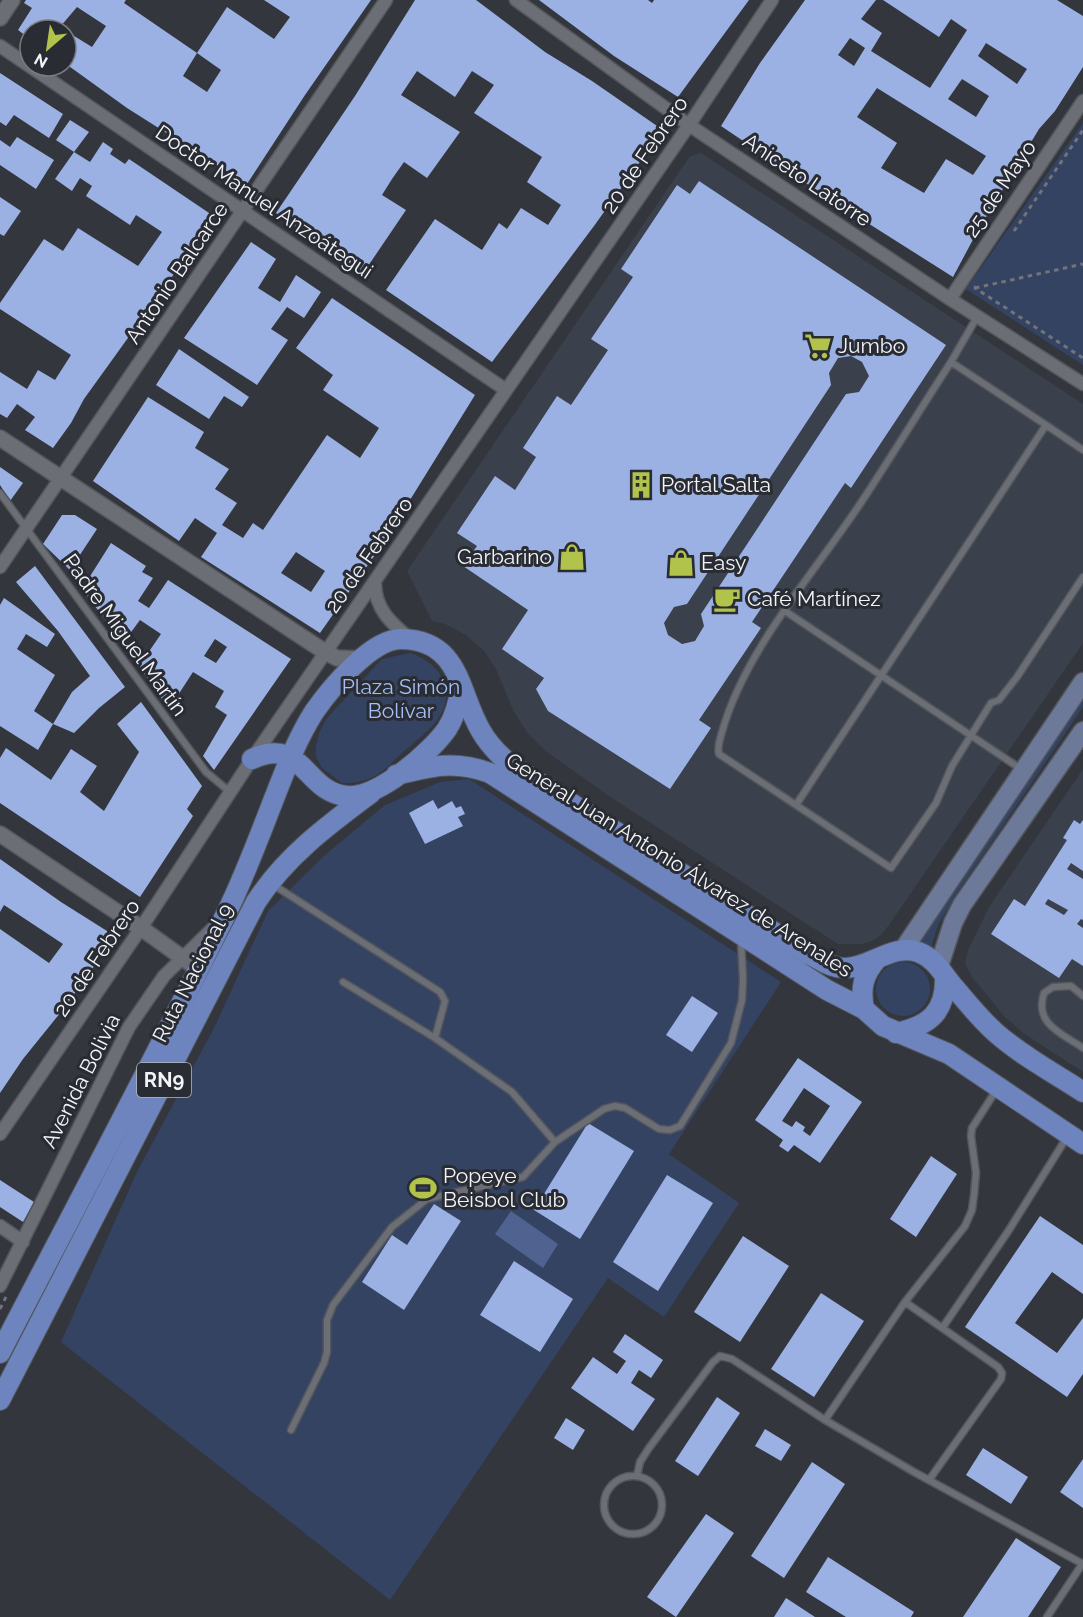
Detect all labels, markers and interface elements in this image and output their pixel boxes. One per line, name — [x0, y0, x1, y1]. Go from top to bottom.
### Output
north arrow — [18, 18, 78, 78]
text: N — [31, 49, 51, 72]
street label: 20 de Febrero — [596, 91, 693, 218]
street label: Doctor Manuel Anzoátegui — [151, 119, 378, 284]
street label: Aniceto Latorre — [739, 128, 876, 232]
street label: 25 de Mayo — [958, 136, 1041, 242]
street label: Antonio Balcarce — [120, 197, 233, 348]
supermarket icon: Jumbo — [803, 331, 833, 361]
place label: Jumbo — [838, 333, 905, 358]
building icon: Portal Salta — [626, 470, 656, 500]
place label: Portal Salta — [661, 472, 771, 497]
street label: 20 de Febrero — [319, 492, 418, 617]
shop icon: Garbarino — [557, 542, 587, 572]
place label: Garbarino — [457, 544, 552, 569]
shop icon: Easy — [666, 548, 696, 578]
street label: Padre Miguel Martín — [58, 549, 193, 721]
place label: Easy — [701, 550, 746, 575]
cafe icon: Café Martínez — [712, 584, 742, 614]
place label: Café Martínez — [747, 586, 881, 611]
park label: Plaza Simón Bolívar — [342, 674, 460, 723]
street label: General Juan Antonio Álvarez de Arenales — [502, 747, 857, 982]
street label: 20 de Febrero — [48, 894, 145, 1021]
street label: Ruta Nacional 9 — [147, 899, 238, 1046]
street label: Avenida Bolivia — [36, 1009, 125, 1152]
road number: RN9 — [137, 1063, 191, 1097]
place label: Popeye Beisbol Club — [443, 1163, 566, 1212]
sports icon: Popeye Beisbol Club — [408, 1173, 438, 1203]

